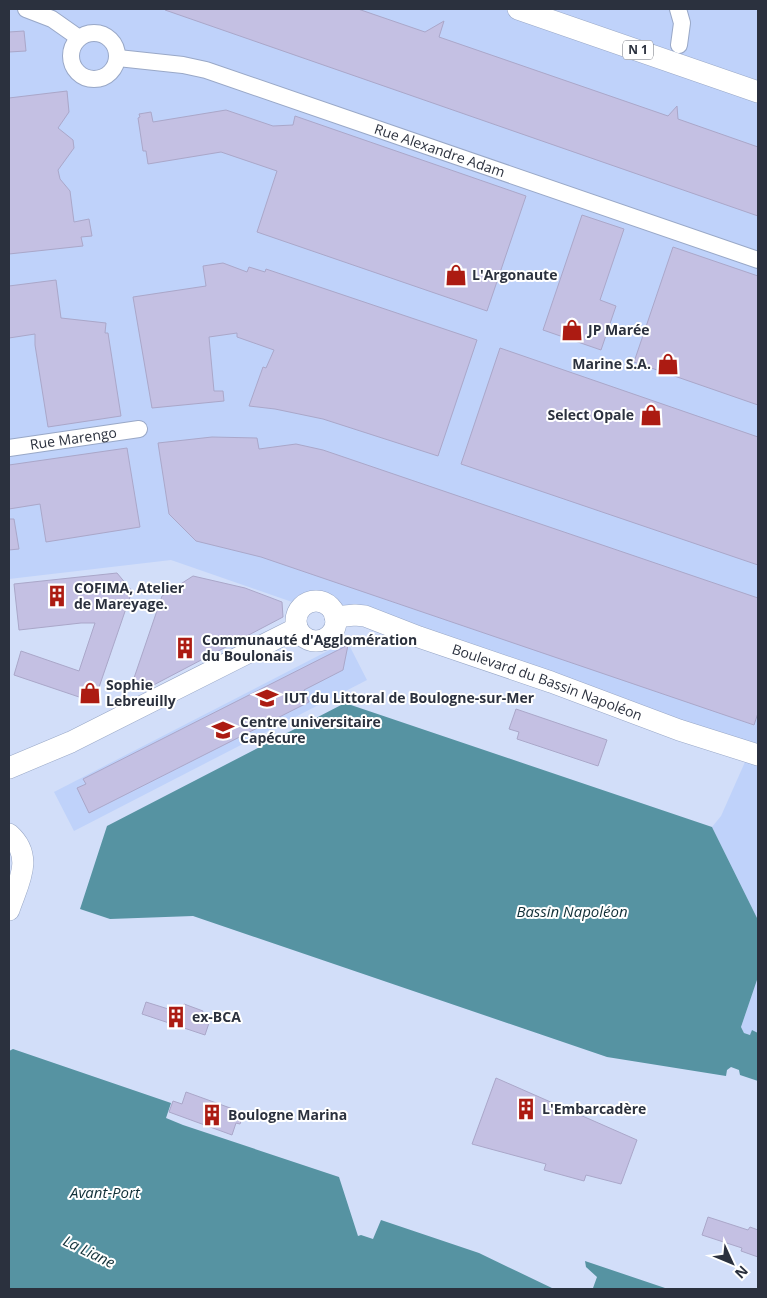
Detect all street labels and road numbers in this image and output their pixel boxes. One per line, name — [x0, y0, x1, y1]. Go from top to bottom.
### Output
road number: N 1 — [623, 40, 653, 60]
street label: Rue Alexandre Adam — [372, 119, 508, 181]
street label: Rue Marengo — [29, 422, 118, 454]
street label: Boulevard du Bassin Napoléon — [450, 639, 645, 724]

